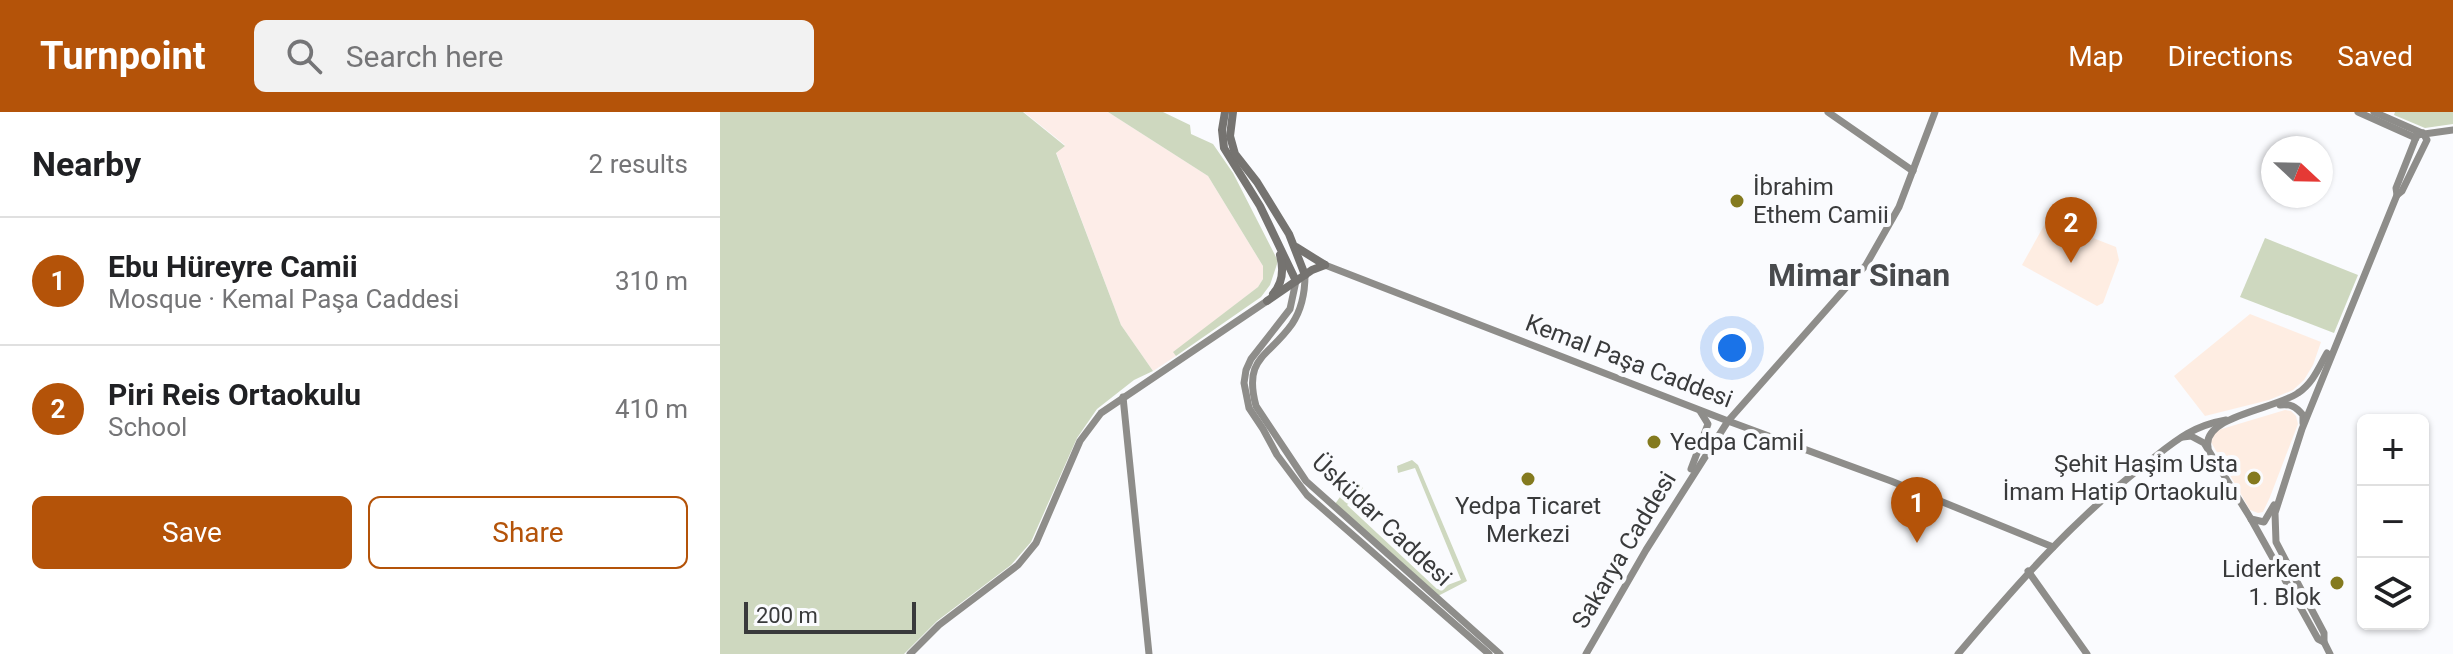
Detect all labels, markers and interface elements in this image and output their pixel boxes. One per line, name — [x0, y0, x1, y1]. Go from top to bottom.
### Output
search box — [254, 20, 814, 92]
text: Turnpoint — [40, 34, 206, 78]
icon: search — [282, 34, 326, 78]
text: Search here — [346, 39, 504, 74]
text: Map — [2068, 40, 2124, 73]
text: Directions — [2168, 40, 2293, 73]
text: Saved — [2337, 40, 2413, 73]
north arrow — [2261, 136, 2333, 208]
text: Nearby — [32, 144, 141, 184]
text: 2 results — [589, 149, 688, 179]
place label: İbrahim Ethem Camii — [1753, 173, 1889, 229]
marker: İbrahim Ethem Camii — [1728, 192, 1746, 210]
pin: 2 — [2045, 197, 2097, 263]
text: Ebu Hüreyre Camii — [108, 249, 358, 284]
district label: Mimar Sinan — [1768, 256, 1950, 294]
text: 1 — [51, 266, 65, 296]
text: 310 m — [615, 266, 688, 296]
text: Mosque · Kemal Paşa Caddesi — [108, 284, 459, 314]
street label: Kemal Paşa Caddesi — [1522, 309, 1736, 413]
your location — [1712, 328, 1752, 368]
text: Piri Reis Ortaokulu — [108, 377, 361, 412]
text: 2 — [51, 394, 65, 424]
text: 410 m — [615, 394, 688, 424]
text: School — [108, 412, 187, 442]
map controls — [2357, 414, 2429, 630]
button: + — [2357, 414, 2429, 486]
place label: Yedpa Camiİ — [1670, 428, 1804, 456]
marker: Yedpa Camiİ — [1645, 433, 1663, 451]
street label: Üsküdar Caddesi — [1306, 448, 1458, 592]
place label: Şehit Haşim Usta İmam Hatip Ortaokulu — [2003, 450, 2238, 506]
street label: Sakarya Caddesi — [1566, 467, 1682, 633]
marker: Şehit Haşim Usta İmam Hatip Ortaokulu — [2245, 469, 2263, 487]
marker: Yedpa Ticaret Merkezi — [1519, 470, 1537, 488]
pin: 1 — [1891, 477, 1943, 543]
button: − — [2357, 486, 2429, 558]
place label: Yedpa Ticaret Merkezi — [1455, 492, 1601, 548]
button: Save — [32, 496, 352, 569]
button: Share — [368, 496, 688, 569]
place label: Liderkent 1. Blok — [2222, 555, 2322, 611]
button: layers — [2357, 558, 2429, 630]
marker: Liderkent 1. Blok — [2328, 574, 2346, 592]
scale bar — [744, 598, 916, 634]
text: 200 m — [756, 603, 818, 628]

